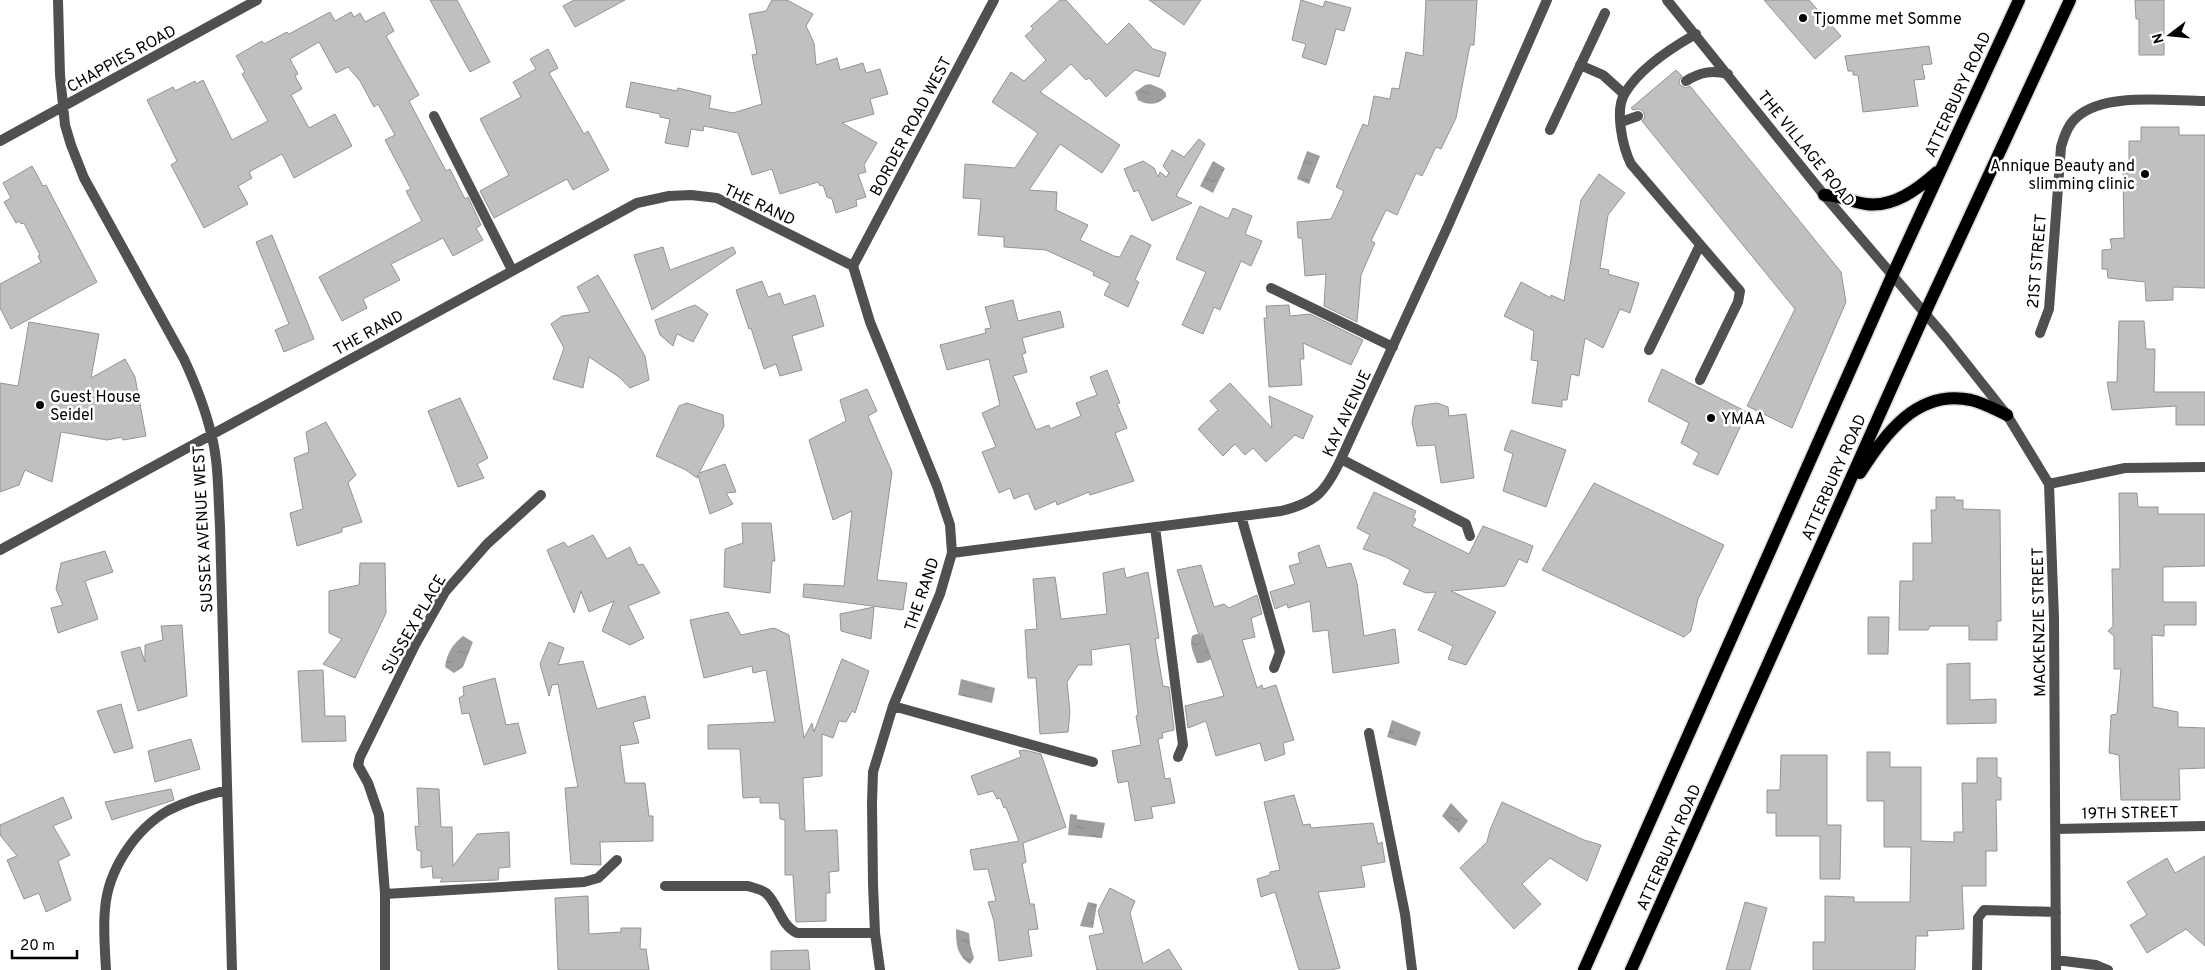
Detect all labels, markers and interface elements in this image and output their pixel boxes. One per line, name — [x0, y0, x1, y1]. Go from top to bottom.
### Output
place label: Tjomme met Somme — [1813, 10, 1962, 30]
north arrow — [2145, 10, 2195, 60]
marker: Tjomme met Somme — [1797, 12, 1809, 24]
street label: CHAPPIES ROAD — [64, 21, 180, 98]
street label: ATTERBURY ROAD — [1921, 29, 1997, 161]
text: N — [2149, 31, 2169, 45]
street label: BORDER ROAD WEST — [867, 54, 957, 200]
street label: THE VILLAGE ROAD — [1752, 87, 1858, 211]
place label: Annique Beauty and slimming clinic — [1990, 157, 2135, 195]
marker: Annique Beauty and slimming clinic — [2139, 168, 2151, 180]
street label: THE RAND — [720, 181, 798, 231]
street label: 21ST STREET — [2024, 213, 2052, 309]
street label: THE RAND — [331, 306, 407, 361]
street label: KAY AVENUE — [1319, 367, 1377, 460]
place label: Guest House Seidel — [50, 388, 141, 426]
marker: Guest House Seidel — [34, 399, 46, 411]
place label: YMAA — [1721, 410, 1765, 430]
marker: YMAA — [1705, 412, 1717, 424]
street label: ATTERBURY ROAD — [1798, 412, 1872, 544]
street label: SUSSEX AVENUE WEST — [190, 445, 218, 613]
street label: MACKENZIE STREET — [2029, 547, 2051, 697]
street label: THE RAND — [901, 555, 945, 634]
street label: SUSSEX PLACE — [378, 571, 451, 679]
street label: ATTERBURY ROAD — [1633, 782, 1707, 914]
street label: 19TH STREET — [2081, 803, 2179, 825]
scale bar — [12, 928, 78, 960]
text: 20 m — [20, 937, 55, 956]

